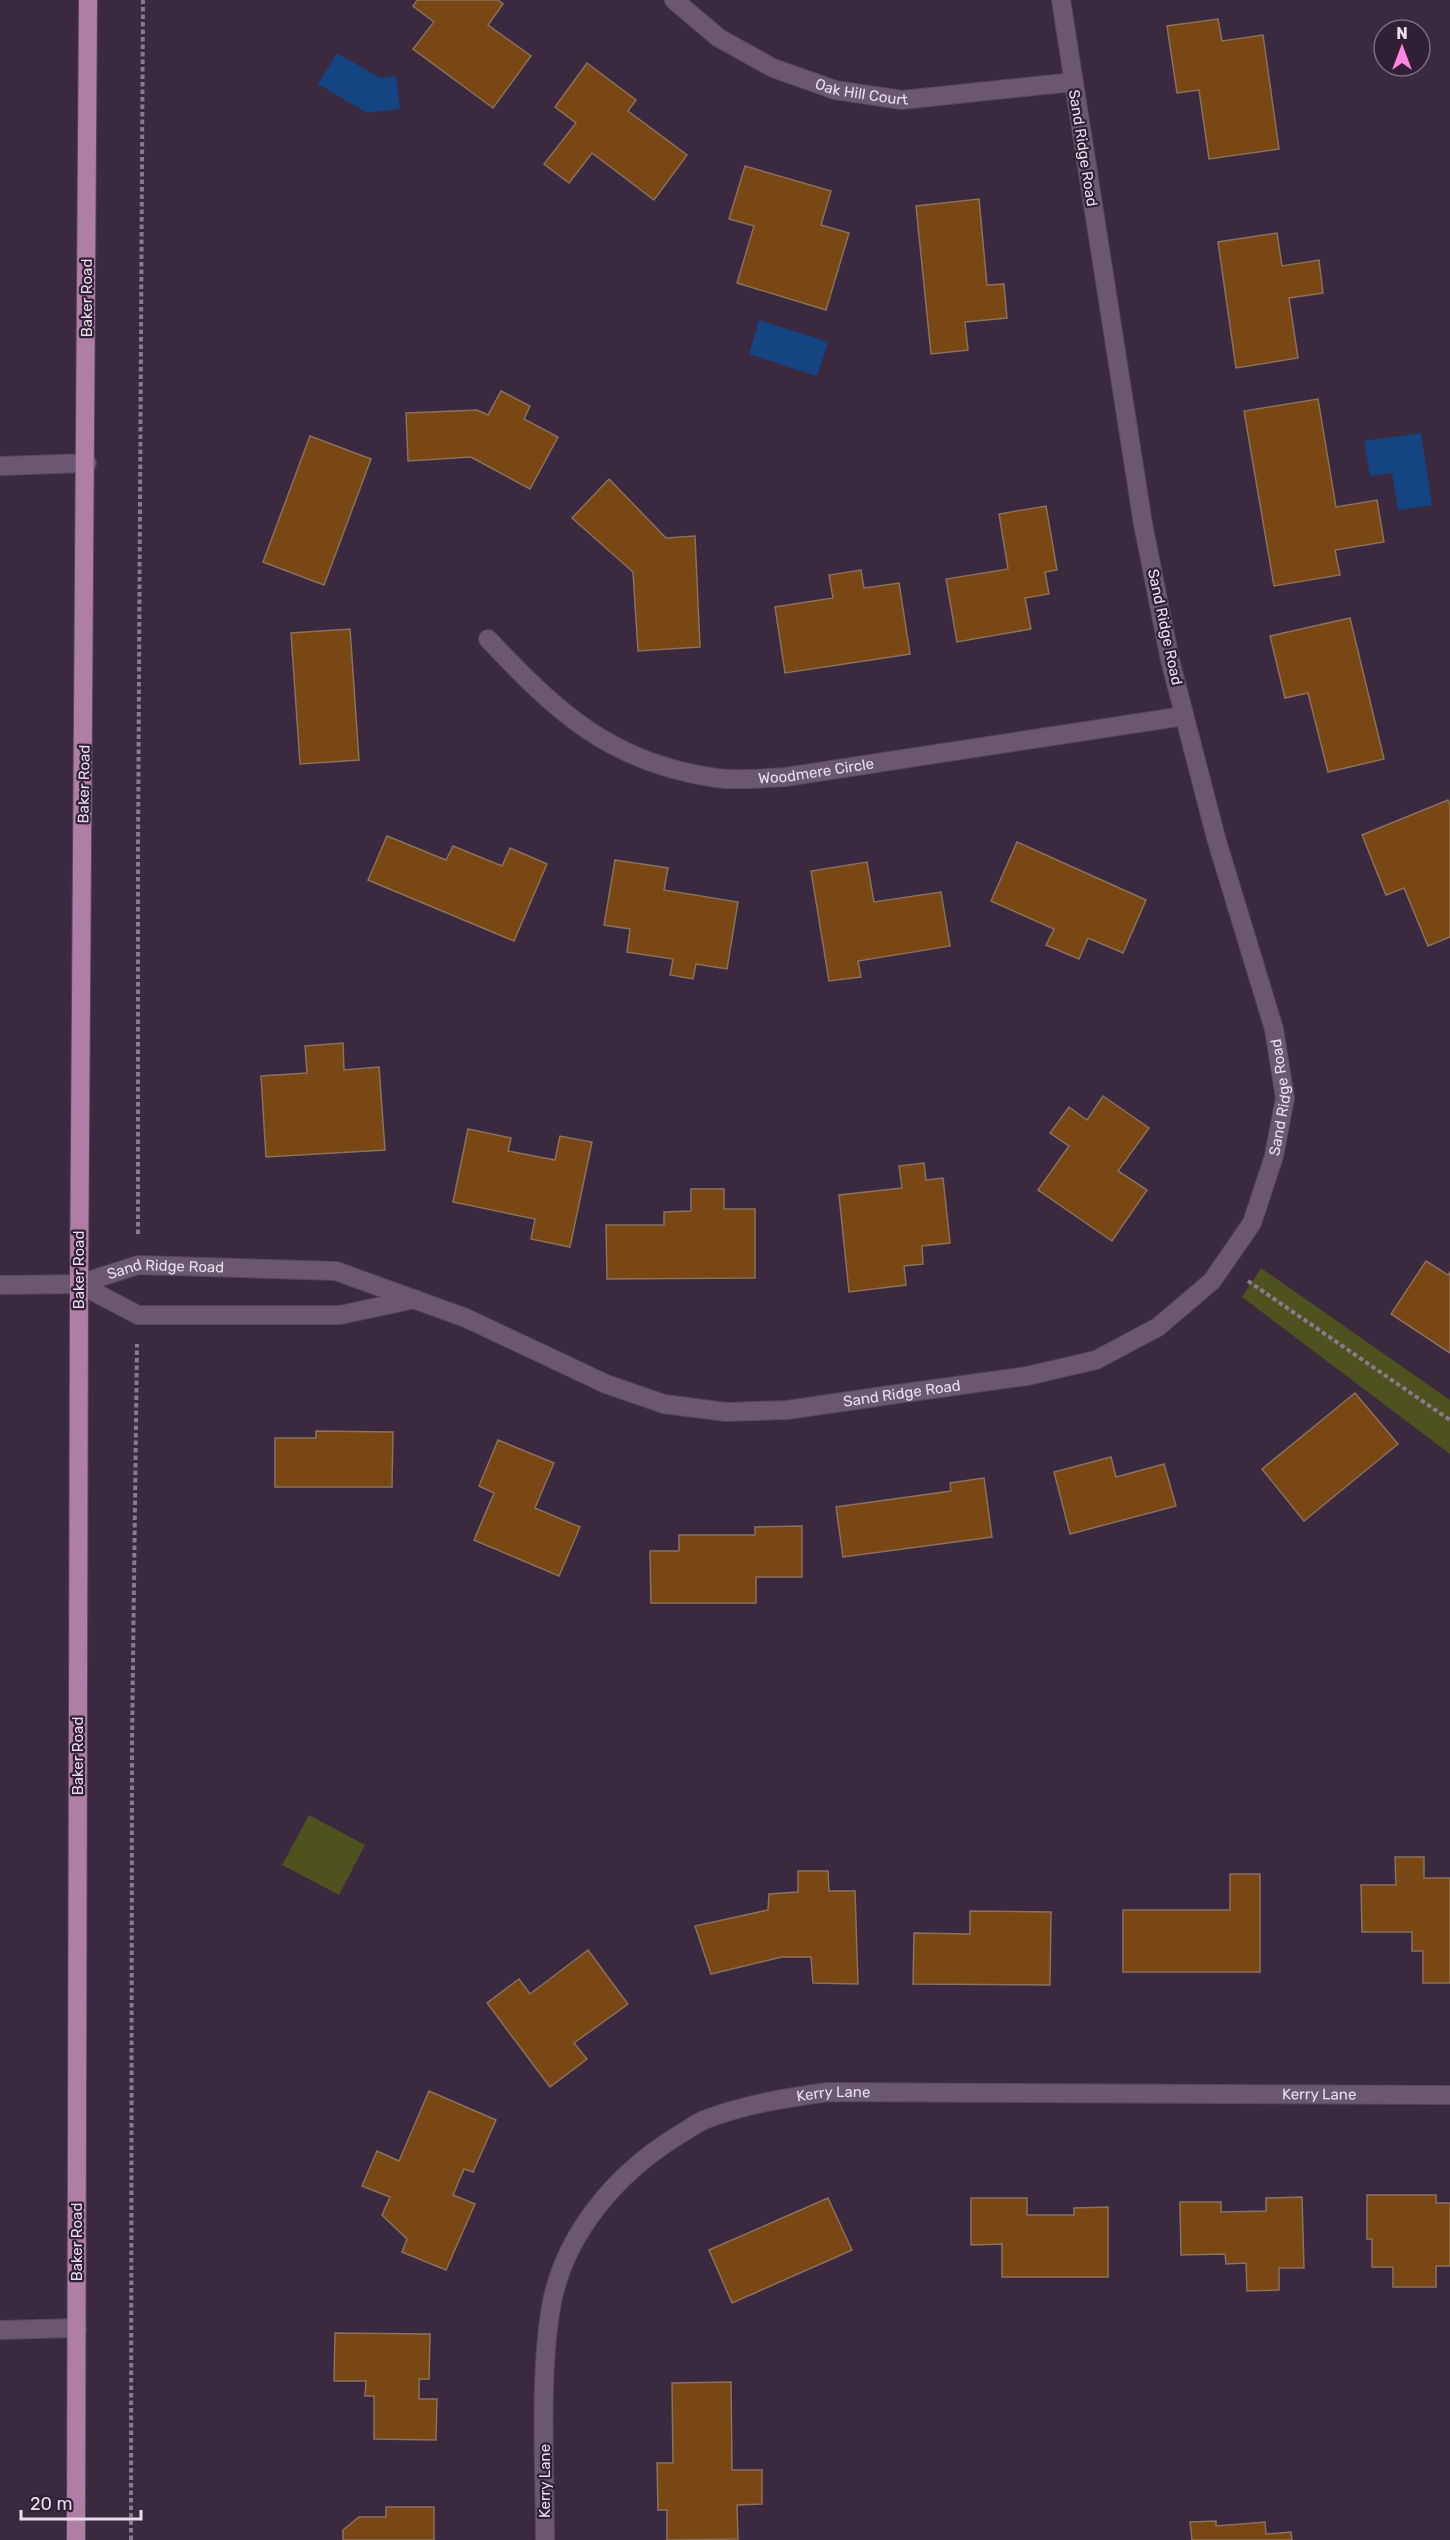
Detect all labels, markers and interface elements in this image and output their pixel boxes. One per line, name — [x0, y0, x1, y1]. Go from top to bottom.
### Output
north arrow — [1372, 18, 1432, 78]
text: N — [1396, 24, 1408, 43]
street label: Oak Hill Court — [813, 75, 909, 109]
street label: Sand Ridge Road — [1065, 88, 1101, 208]
street label: Baker Road — [78, 259, 96, 337]
street label: Sand Ridge Road — [1144, 567, 1186, 687]
street label: Baker Road — [74, 745, 94, 823]
street label: Woodmere Circle — [758, 755, 875, 788]
street label: Sand Ridge Road — [1265, 1038, 1294, 1157]
street label: Baker Road — [70, 1231, 88, 1309]
street label: Sand Ridge Road — [105, 1255, 224, 1283]
street label: Sand Ridge Road — [842, 1376, 962, 1411]
street label: Baker Road — [69, 1717, 87, 1795]
street label: Kerry Lane — [795, 2083, 870, 2106]
street label: Kerry Lane — [1282, 2085, 1356, 2104]
street label: Baker Road — [68, 2203, 86, 2281]
street label: Kerry Lane — [536, 2444, 554, 2518]
scale bar — [21, 2483, 141, 2521]
text: 20 m — [30, 2493, 72, 2515]

